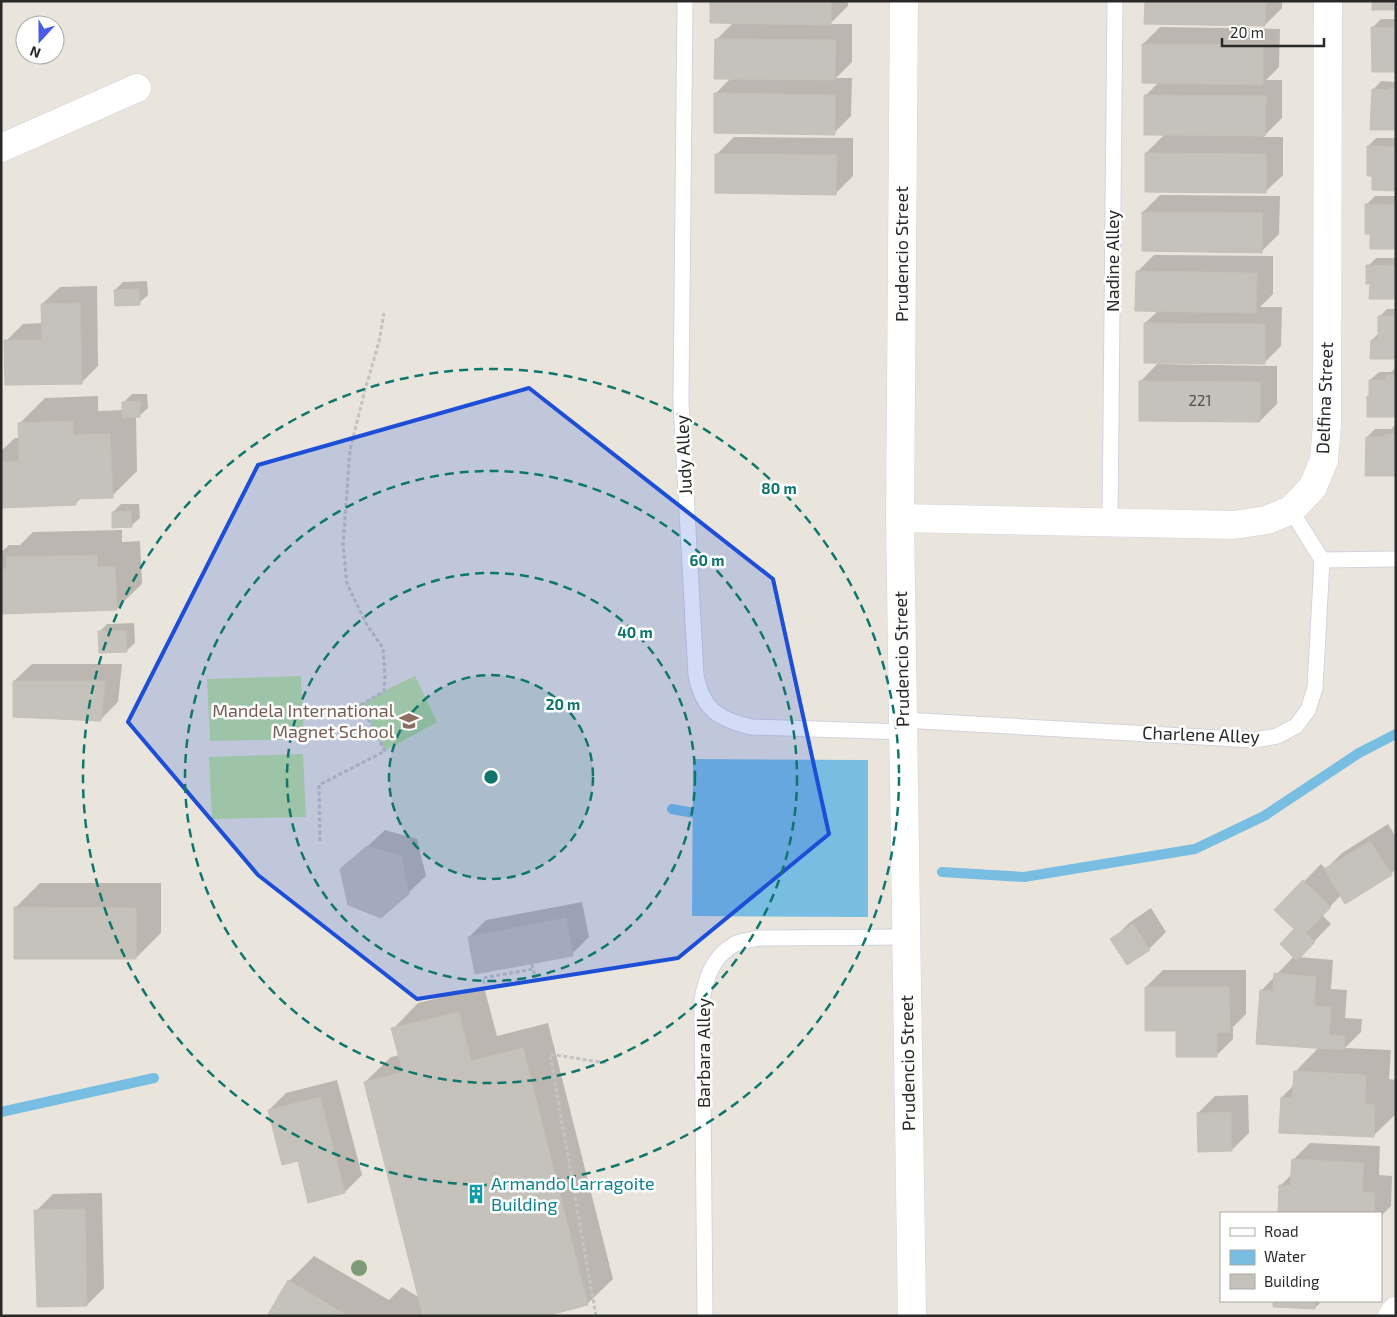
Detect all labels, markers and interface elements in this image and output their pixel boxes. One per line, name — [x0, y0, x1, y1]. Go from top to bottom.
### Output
north arrow — [15, 15, 65, 65]
scale bar — [1222, 15, 1324, 47]
text: 20 m — [1230, 23, 1264, 41]
text: N — [27, 43, 43, 62]
street label: Prudencio Street — [890, 186, 912, 322]
street label: Nadine Alley — [1101, 209, 1123, 312]
street label: Delfina Street — [1311, 341, 1337, 454]
house number: 221 — [1189, 391, 1211, 409]
street label: Judy Alley — [670, 414, 696, 496]
text: 80 m — [761, 479, 797, 497]
text: 60 m — [690, 551, 724, 569]
street label: Prudencio Street — [889, 591, 913, 727]
text: 40 m — [617, 623, 653, 641]
text: 20 m — [546, 695, 580, 713]
place label: Mandela International Magnet School — [212, 699, 395, 742]
school or university icon: Mandela International Magnet School — [398, 710, 420, 732]
street label: Charlene Alley — [1142, 721, 1261, 747]
centre of rings — [482, 768, 500, 786]
street label: Prudencio Street — [895, 995, 919, 1131]
street label: Barbara Alley — [692, 997, 714, 1108]
place label: Armando Larragoite Building — [491, 1172, 655, 1215]
building icon: Armando Larragoite Building — [465, 1183, 487, 1205]
legend — [1220, 1212, 1382, 1302]
text: Road — [1264, 1222, 1299, 1240]
text: Water — [1264, 1247, 1306, 1265]
text: Building — [1264, 1272, 1320, 1290]

